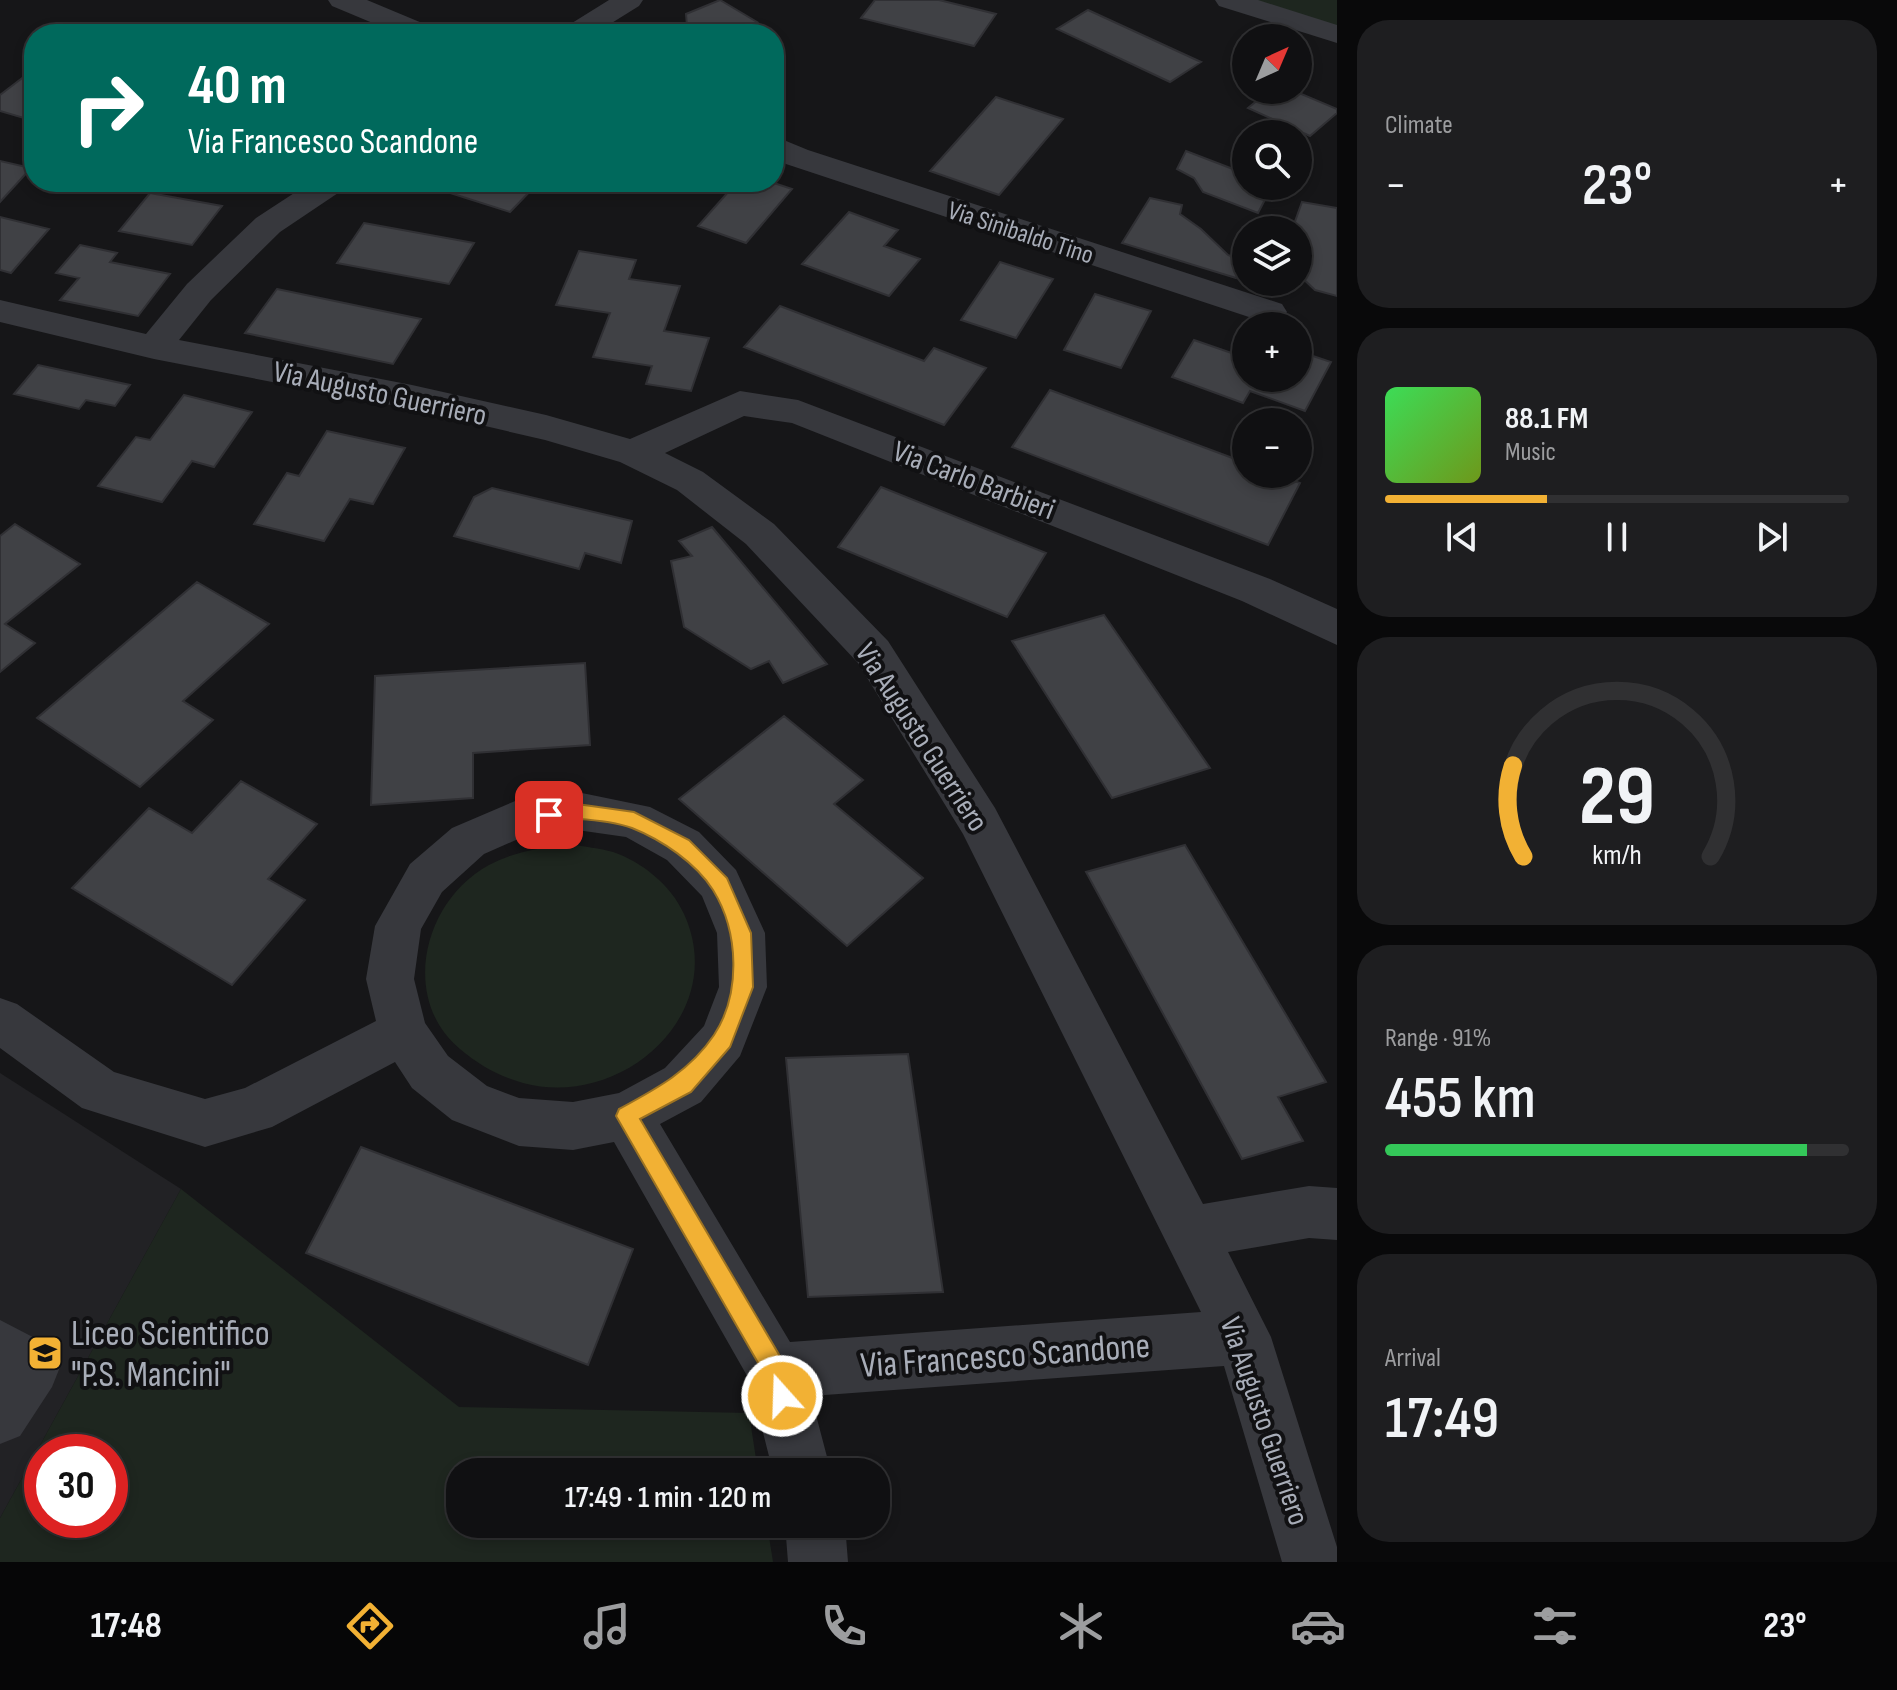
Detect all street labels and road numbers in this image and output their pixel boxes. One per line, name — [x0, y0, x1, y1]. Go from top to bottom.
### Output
street label: Via Sinibaldo Tino — [944, 195, 1097, 272]
street label: Via Augusto Guerriero — [270, 354, 490, 434]
street label: Via Carlo Barbieri — [888, 434, 1060, 528]
street label: Via Augusto Guerriero — [847, 637, 995, 838]
street label: Via Augusto Guerriero — [1212, 1313, 1316, 1530]
street label: Via Francesco Scandone — [859, 1325, 1151, 1388]

